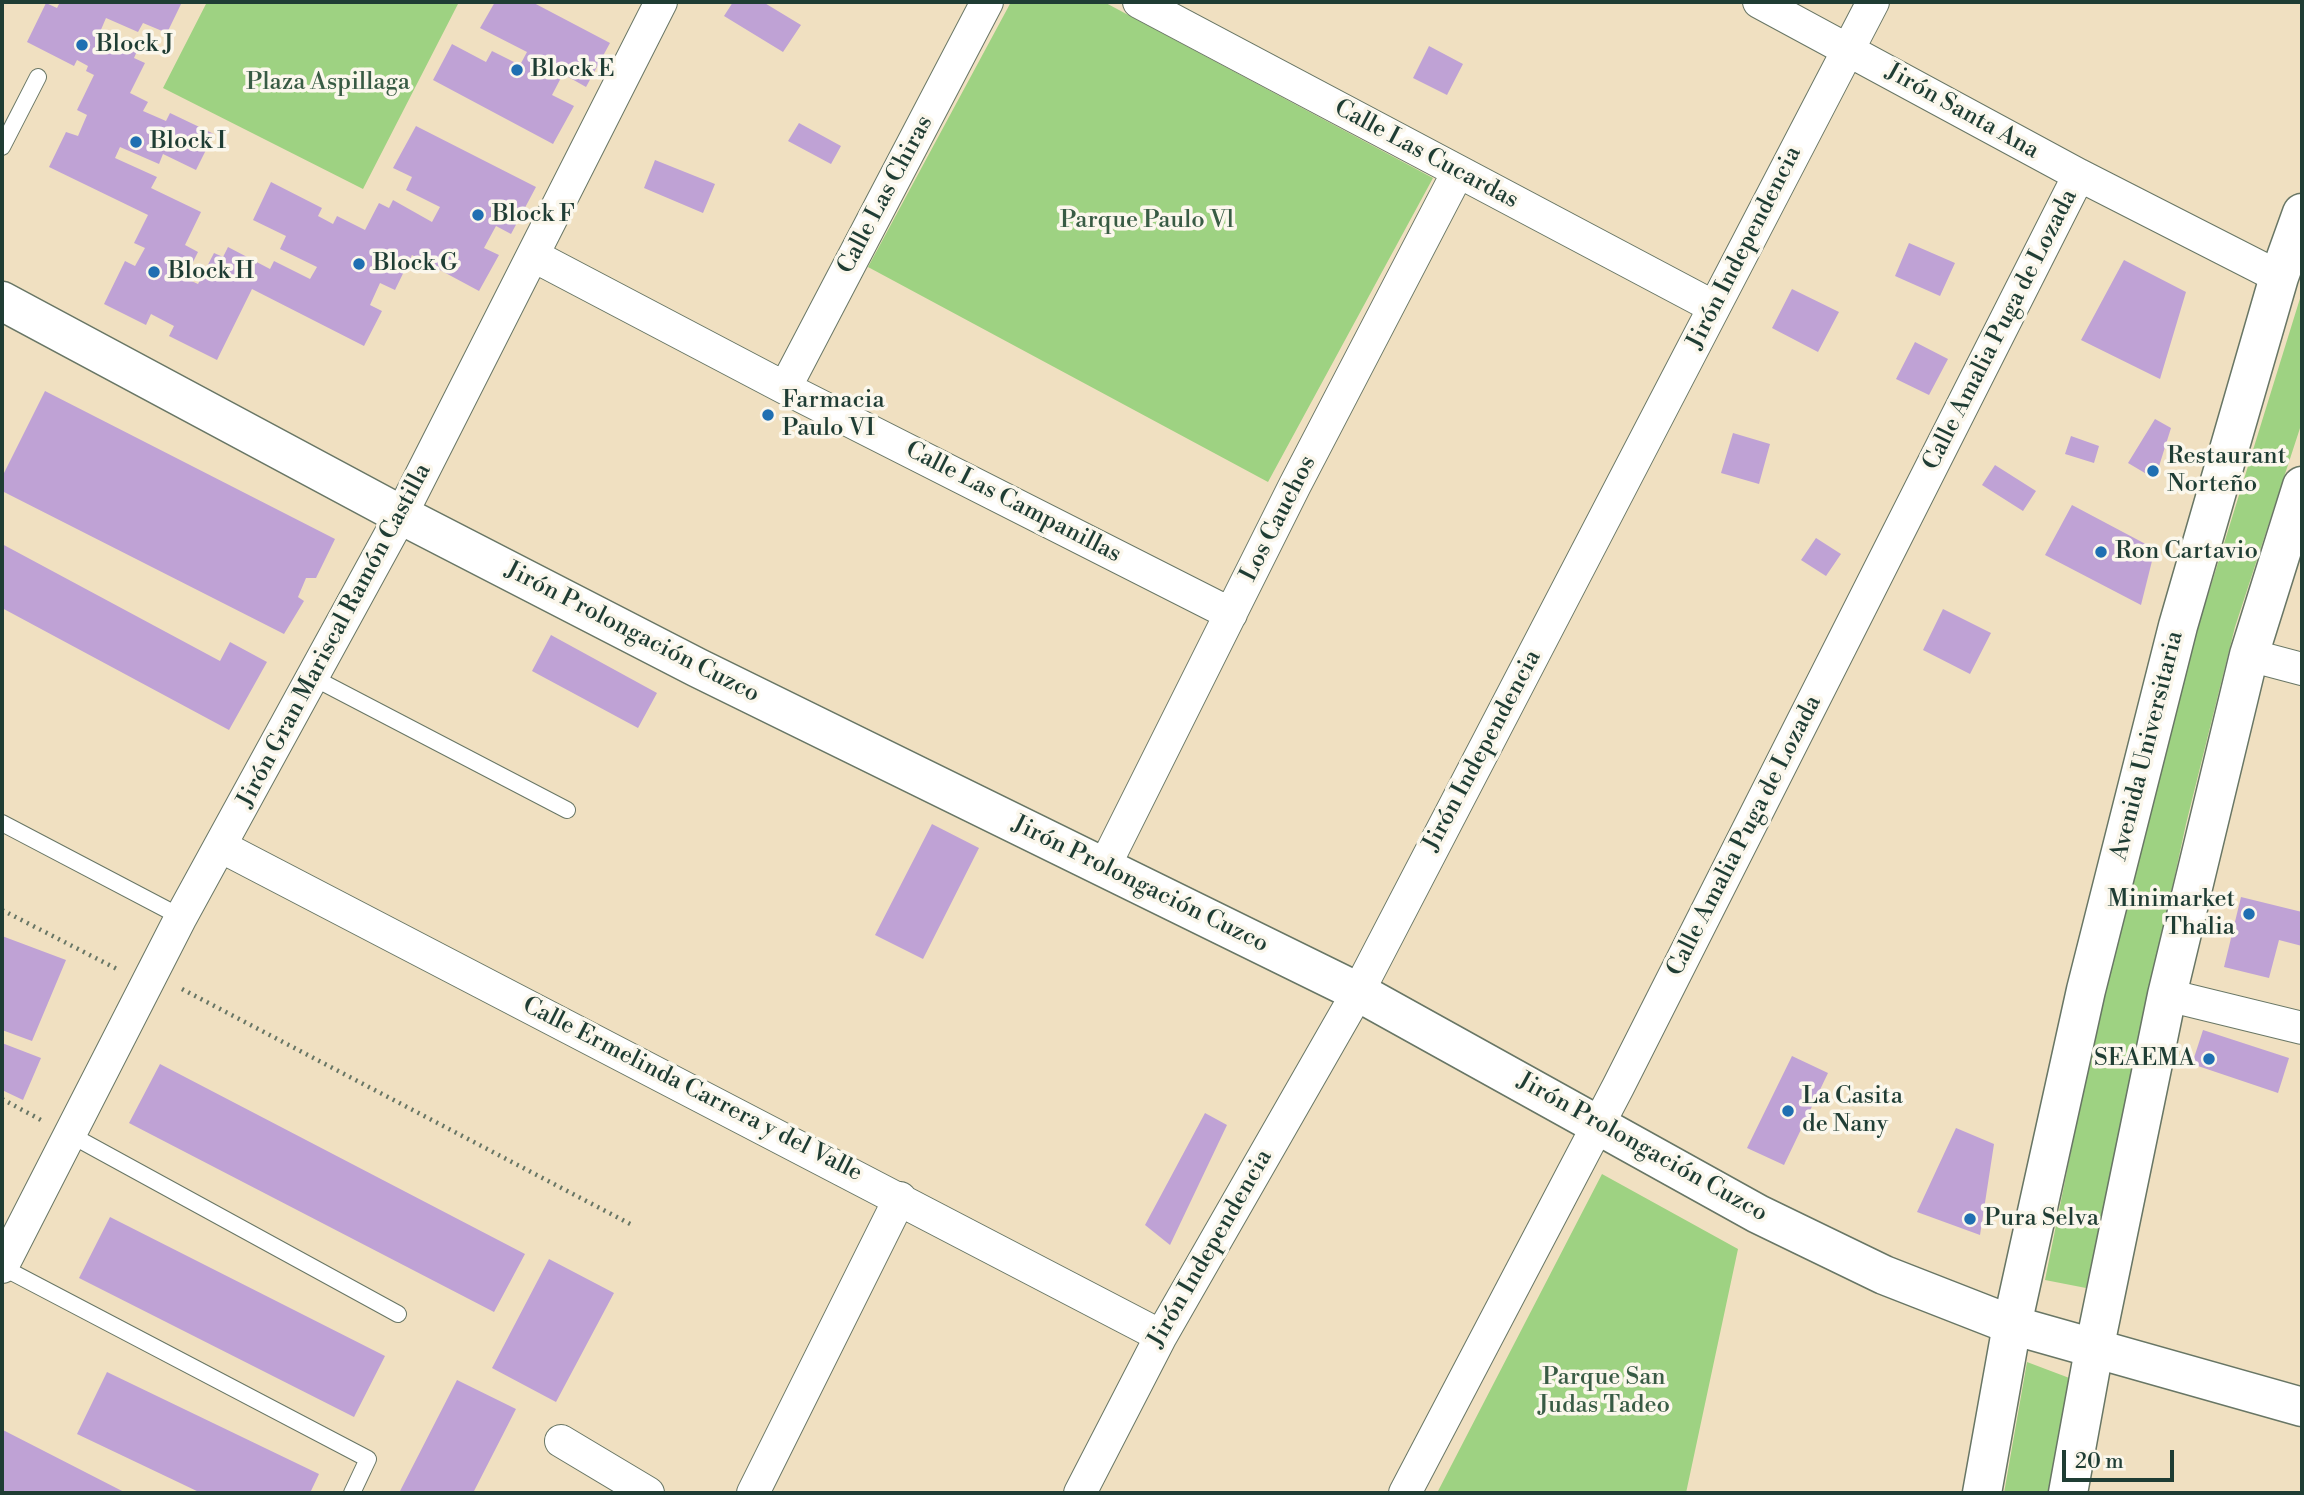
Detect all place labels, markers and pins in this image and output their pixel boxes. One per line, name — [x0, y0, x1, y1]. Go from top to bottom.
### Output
place label: Block J — [96, 31, 174, 59]
marker: Block J — [74, 37, 90, 53]
place label: Block E — [531, 56, 615, 84]
marker: Block E — [509, 62, 525, 78]
place label: Block I — [150, 128, 226, 156]
marker: Block I — [128, 134, 144, 150]
place label: Block F — [492, 201, 575, 229]
marker: Block F — [470, 207, 486, 223]
place label: Block G — [373, 250, 458, 278]
marker: Block G — [351, 256, 367, 272]
place label: Block H — [168, 258, 254, 286]
marker: Block H — [146, 264, 162, 280]
place label: Farmacia Paulo VI — [782, 387, 885, 443]
marker: Farmacia Paulo VI — [760, 407, 776, 423]
place label: Restaurant Norteño — [2167, 443, 2286, 499]
marker: Restaurant Norteño — [2145, 463, 2161, 479]
place label: Ron Cartavio — [2115, 538, 2258, 566]
marker: Ron Cartavio — [2093, 544, 2109, 560]
place label: Minimarket Thalia — [2107, 886, 2235, 942]
marker: Minimarket Thalia — [2241, 906, 2257, 922]
place label: SEAEMA — [2094, 1045, 2195, 1073]
marker: SEAEMA — [2201, 1051, 2217, 1067]
place label: La Casita de Nany — [1802, 1083, 1903, 1139]
marker: La Casita de Nany — [1780, 1103, 1796, 1119]
place label: Pura Selva — [1984, 1205, 2099, 1233]
marker: Pura Selva — [1962, 1211, 1978, 1227]

